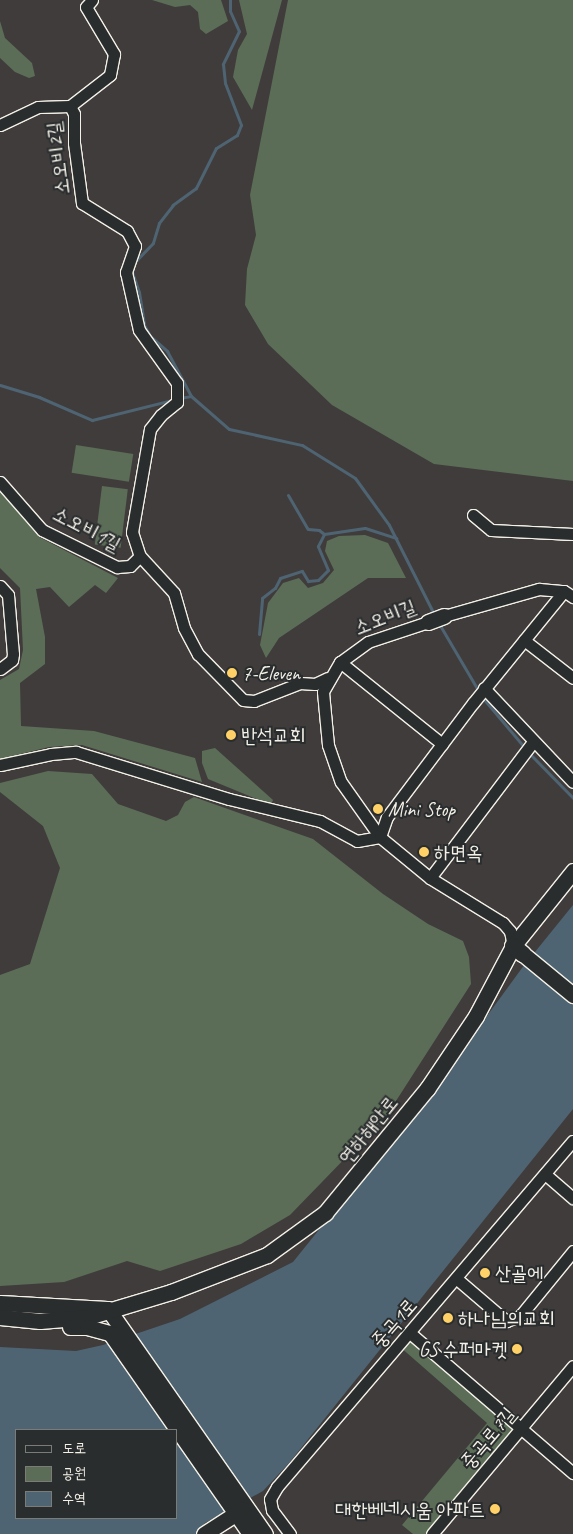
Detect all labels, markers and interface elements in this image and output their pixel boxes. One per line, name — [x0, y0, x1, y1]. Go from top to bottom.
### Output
street label: 소오비2길 — [42, 120, 74, 196]
street label: 소오비1길 — [49, 501, 125, 557]
street label: 소오비길 — [351, 594, 419, 640]
place label: 7-Eleven — [242, 661, 300, 685]
marker: 7-Eleven — [226, 667, 238, 679]
place label: 반석교회 — [241, 723, 305, 747]
marker: 반석교회 — [225, 729, 237, 741]
place label: Mini Stop — [388, 797, 455, 821]
marker: Mini Stop — [372, 803, 384, 815]
place label: 하면옥 — [434, 840, 482, 864]
marker: 하면옥 — [418, 846, 430, 858]
street label: 연하해안로 — [333, 1091, 403, 1169]
place label: 산골에 — [495, 1261, 543, 1285]
marker: 산골에 — [479, 1267, 491, 1279]
street label: 중곡1로 — [366, 1294, 422, 1352]
place label: 하나님의교회 — [458, 1306, 555, 1330]
marker: 하나님의교회 — [442, 1312, 454, 1324]
place label: GS 수퍼마켓 — [419, 1337, 507, 1361]
marker: GS 수퍼마켓 — [511, 1343, 523, 1355]
street label: 중곡로7길 — [455, 1402, 521, 1474]
legend — [15, 1429, 178, 1519]
text: 도로 — [62, 1439, 86, 1458]
text: 공원 — [62, 1464, 86, 1483]
text: 수역 — [62, 1489, 86, 1508]
place label: 대한베네시움 아파트 — [335, 1497, 485, 1521]
marker: 대한베네시움 아파트 — [489, 1503, 501, 1515]

